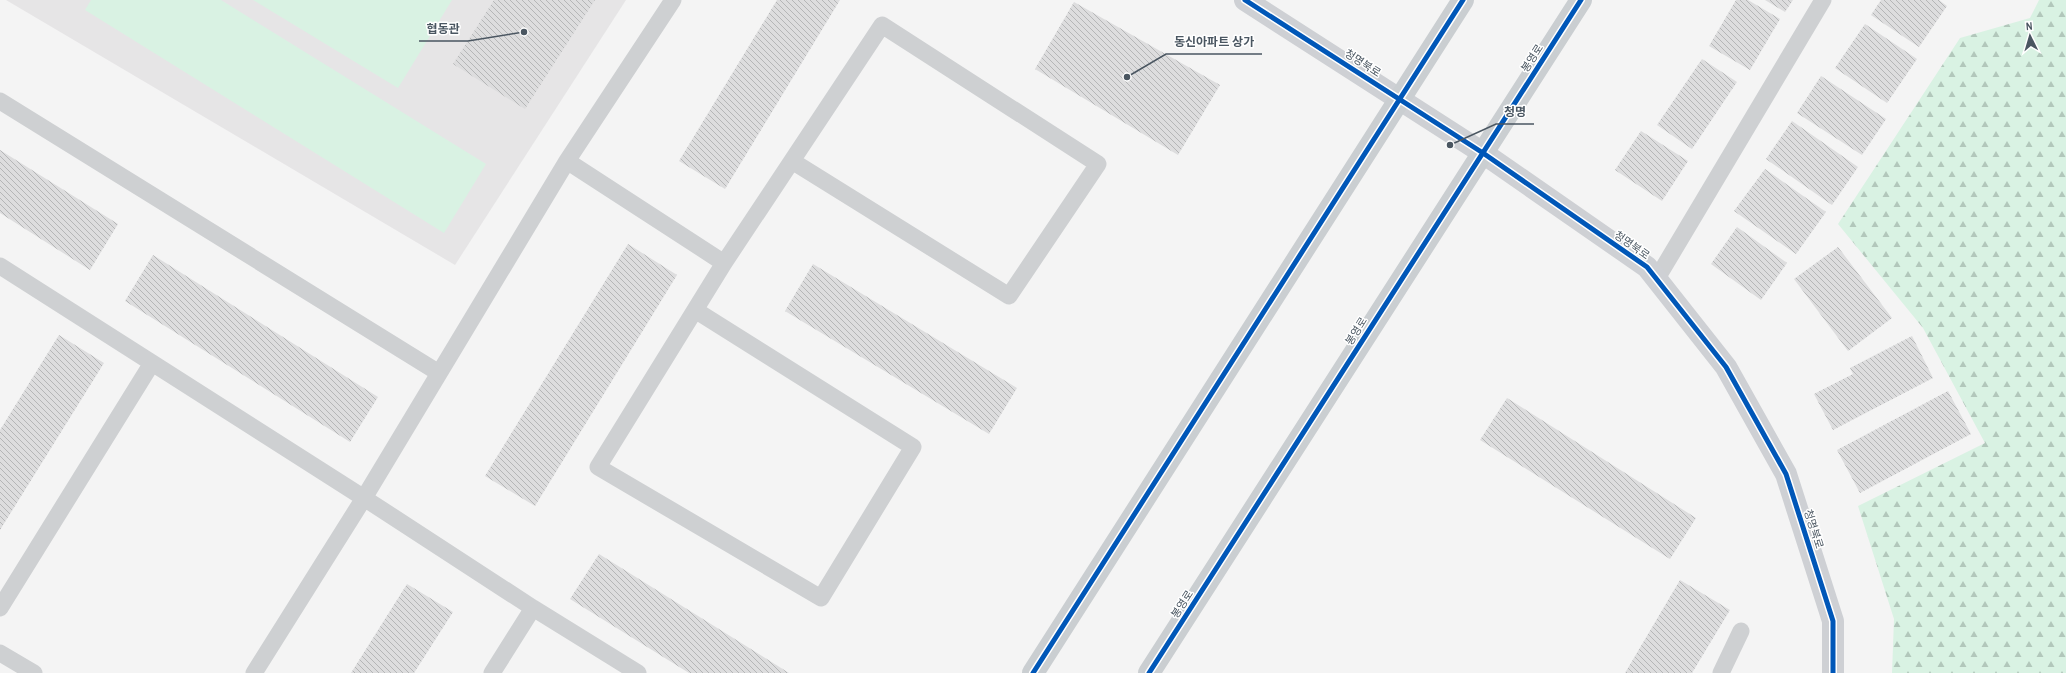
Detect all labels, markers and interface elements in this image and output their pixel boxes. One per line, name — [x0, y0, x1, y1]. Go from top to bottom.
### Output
north arrow — [2010, 16, 2050, 56]
callout: 협동관 — [419, 17, 468, 41]
text: N — [2025, 19, 2033, 33]
text: 협동관 — [426, 21, 460, 37]
callout: 동신아파트 상가 — [1166, 30, 1262, 54]
text: 동신아파트 상가 — [1174, 34, 1254, 50]
street label: 봉영로 — [1518, 41, 1546, 75]
street label: 청명북로 — [1342, 46, 1384, 80]
callout: 청명 — [1496, 100, 1534, 124]
text: 청명 — [1504, 104, 1526, 120]
street label: 청명북로 — [1611, 228, 1653, 262]
street label: 봉영로 — [1342, 314, 1370, 348]
street label: 청명북로 — [1801, 508, 1827, 550]
street label: 봉영로 — [1168, 587, 1196, 621]

